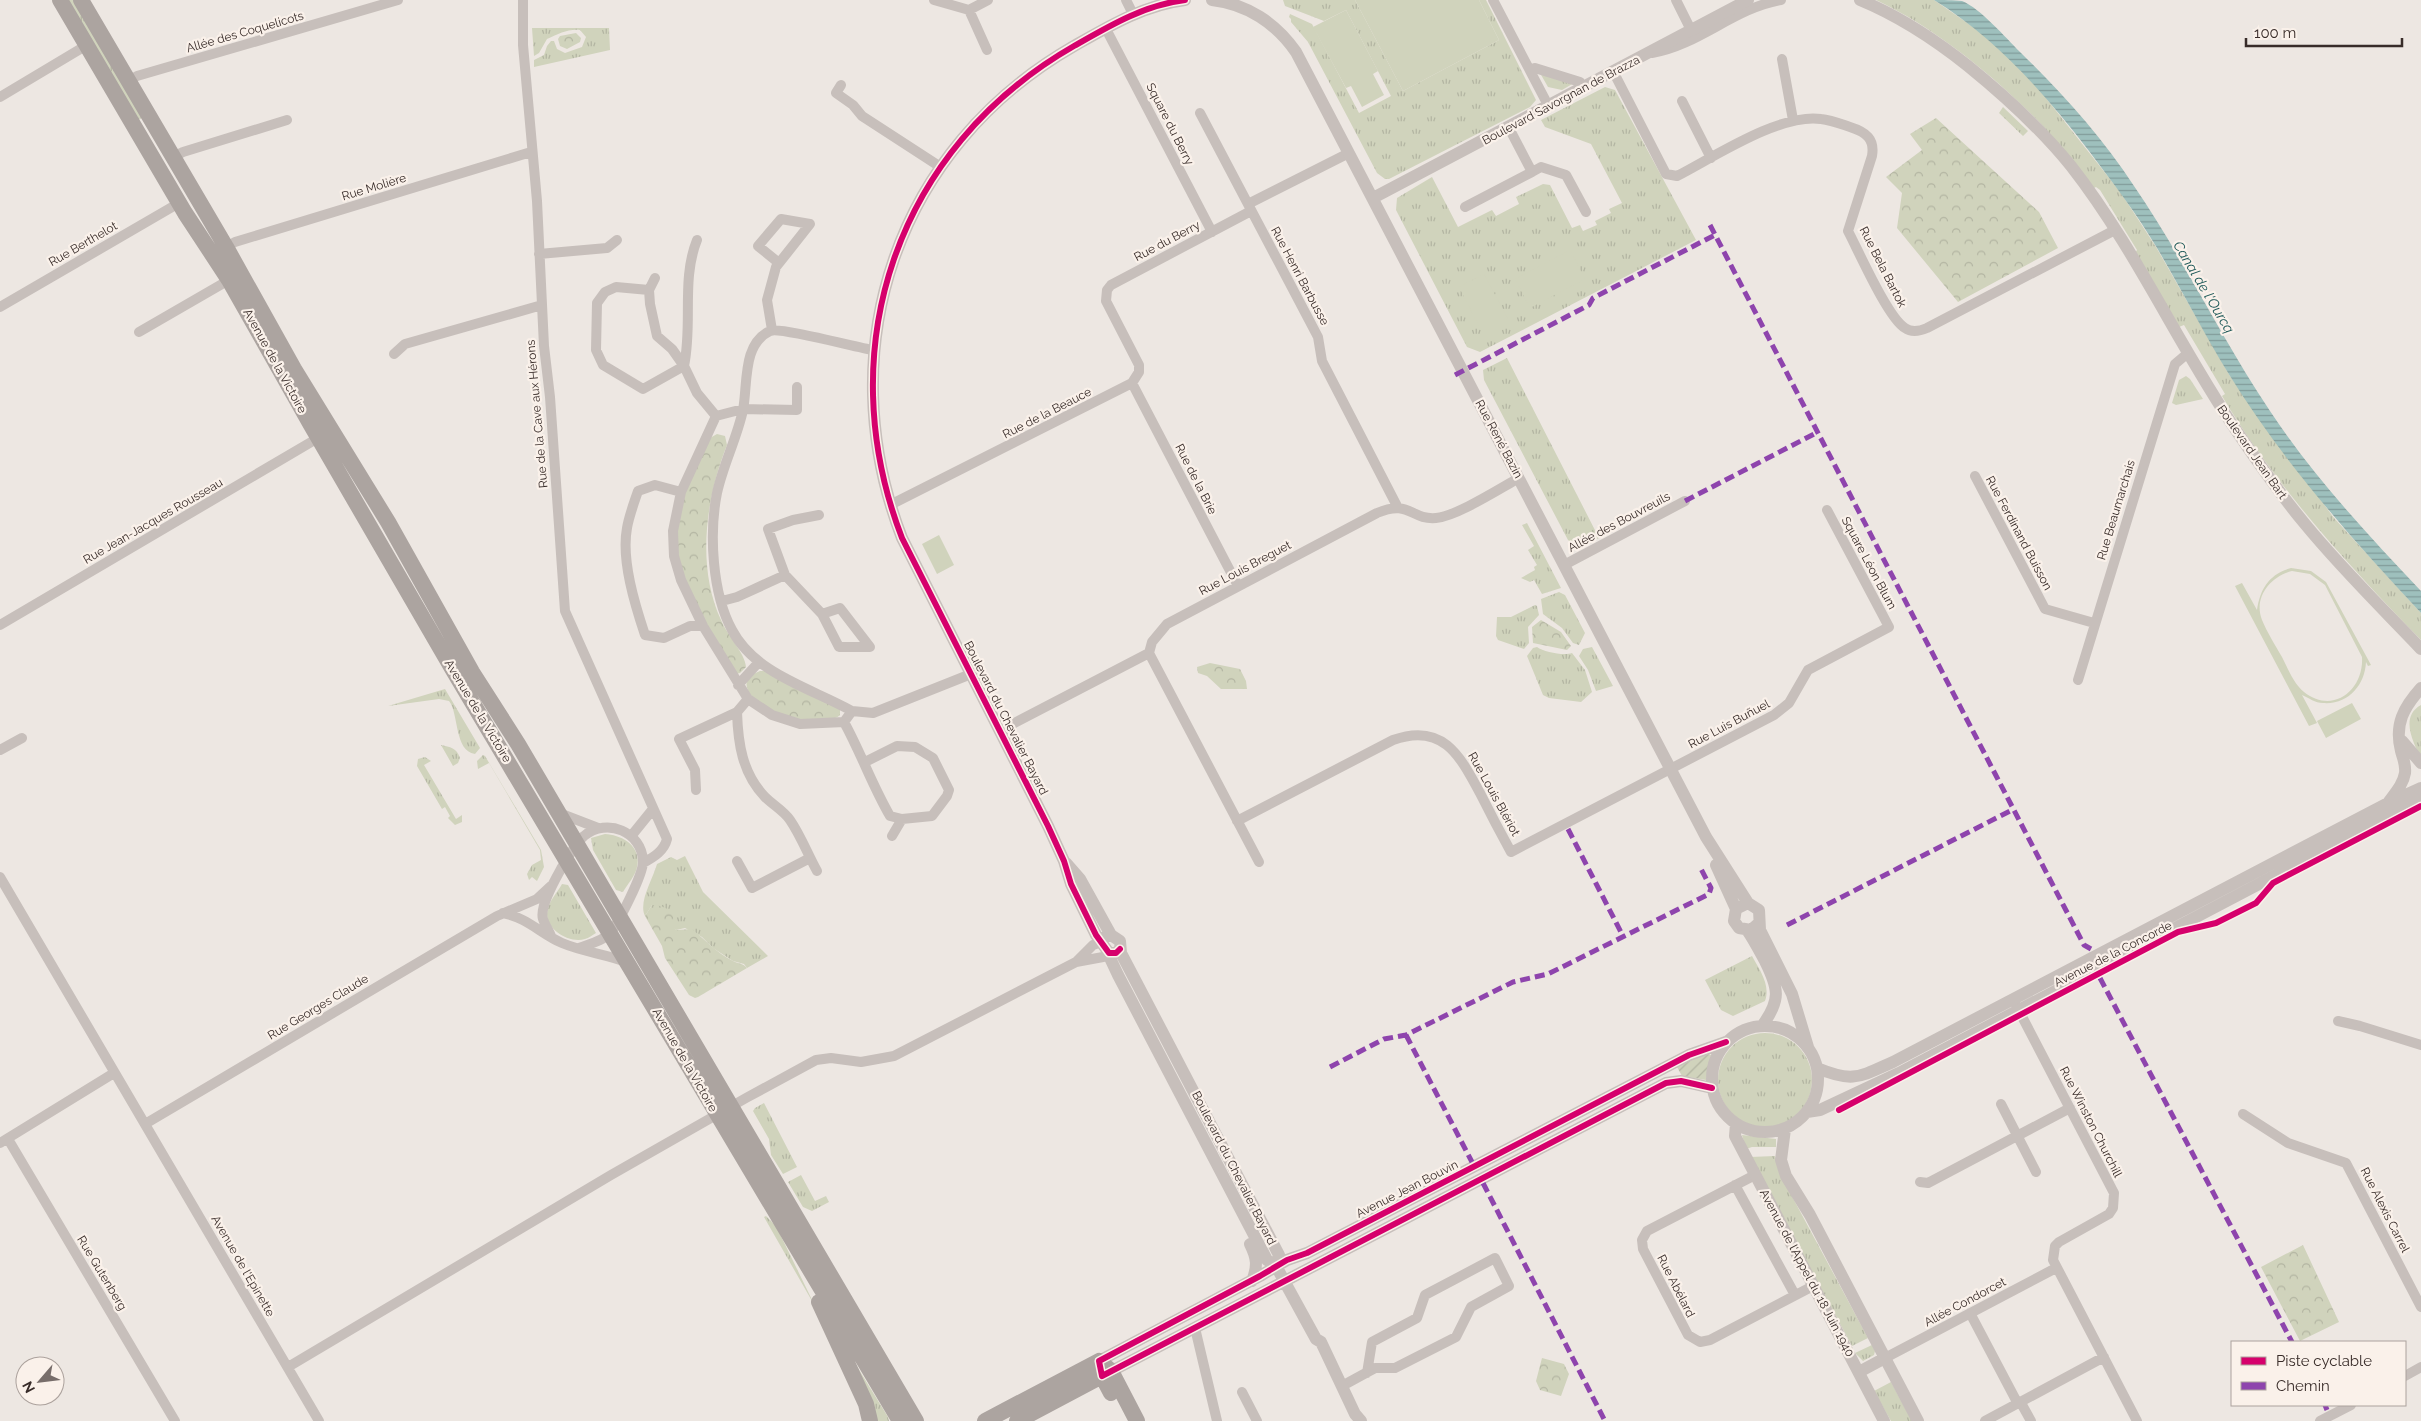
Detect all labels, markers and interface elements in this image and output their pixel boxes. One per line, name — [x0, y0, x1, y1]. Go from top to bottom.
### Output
street label: Allée des Coquelicots — [185, 8, 305, 55]
scale bar — [2246, 15, 2402, 47]
text: 100 m — [2254, 24, 2296, 42]
street label: Boulevard Savorgnan de Brazza — [1480, 52, 1642, 148]
street label: Square du Berry — [1143, 81, 1197, 168]
street label: Rue Molière — [340, 171, 408, 203]
street label: Rue du Berry — [1132, 218, 1203, 264]
street label: Rue Berthelot — [46, 219, 120, 269]
street label: Rue Henri Barbusse — [1268, 224, 1332, 328]
street label: Rue Bela Bartok — [1857, 224, 1910, 310]
water label: Canal de l'Ourcq — [2170, 238, 2238, 336]
street label: Avenue de la Victoire — [240, 306, 310, 416]
street label: Rue de la Cave aux Hérons — [524, 339, 550, 489]
street label: Rue de la Beauce — [1000, 385, 1094, 441]
street label: Rue René Bazin — [1472, 397, 1526, 481]
street label: Boulevard Jean Bart — [2214, 402, 2290, 502]
street label: Rue de la Brie — [1172, 441, 1220, 517]
street label: Rue Beaumarchais — [2094, 458, 2138, 562]
street label: Rue Ferdinand Buisson — [1983, 473, 2055, 593]
street label: Rue Jean-Jacques Rousseau — [81, 475, 225, 567]
street label: Allée des Bouvreuils — [1566, 489, 1673, 555]
street label: Square Léon Blum — [1839, 514, 1899, 612]
street label: Rue Louis Breguet — [1197, 538, 1293, 598]
street label: Boulevard du Chevalier Bayard — [961, 639, 1051, 797]
street label: Avenue de la Victoire — [442, 657, 514, 765]
street label: Rue Luis Buñuel — [1686, 696, 1773, 751]
street label: Rue Louis Blériot — [1465, 750, 1523, 838]
street label: Avenue de la Concorde — [2052, 918, 2174, 990]
street label: Rue Georges Claude — [265, 971, 371, 1043]
street label: Avenue de la Victoire — [650, 1006, 720, 1114]
street label: Rue Winston Churchill — [2057, 1064, 2125, 1181]
street label: Boulevard du Chevalier Bayard — [1189, 1089, 1279, 1247]
street label: Avenue Jean Bouvin — [1354, 1157, 1460, 1221]
street label: Rue Alexis Carrel — [2358, 1165, 2413, 1256]
street label: Avenue de l'Appel du 18 Juin 1940 — [1757, 1187, 1857, 1359]
street label: Avenue de l'Epinette — [208, 1213, 278, 1319]
street label: Rue Gutenberg — [74, 1233, 130, 1313]
street label: Rue Abélard — [1654, 1252, 1698, 1320]
street label: Allée Condorcet — [1922, 1275, 2008, 1329]
legend — [2231, 1341, 2406, 1406]
text: Piste cyclable — [2276, 1352, 2372, 1370]
north arrow — [15, 1356, 65, 1406]
text: Chemin — [2276, 1377, 2330, 1395]
text: N — [19, 1379, 38, 1396]

